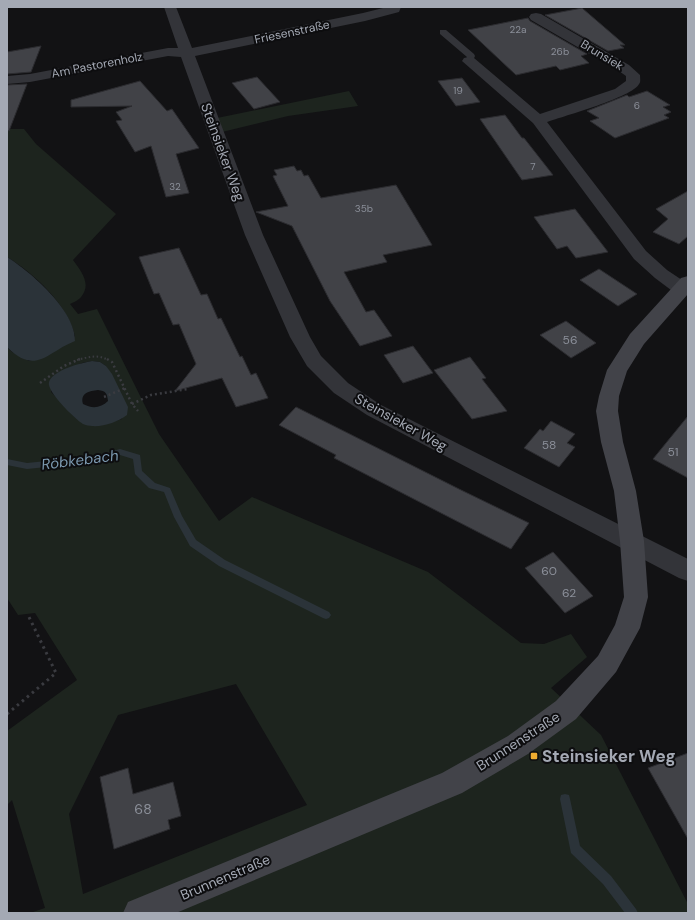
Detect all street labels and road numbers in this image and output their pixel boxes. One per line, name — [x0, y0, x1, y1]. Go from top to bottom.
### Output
street label: Friesenstraße — [253, 16, 331, 48]
street label: Brunsiek — [578, 36, 626, 74]
street label: Am Pastorenholz — [50, 48, 144, 82]
street label: Steinsieker Weg — [197, 100, 249, 204]
street label: Steinsieker Weg — [352, 389, 451, 455]
street label: Brunnenstraße — [473, 707, 563, 775]
street label: Brunnenstraße — [177, 850, 273, 904]

